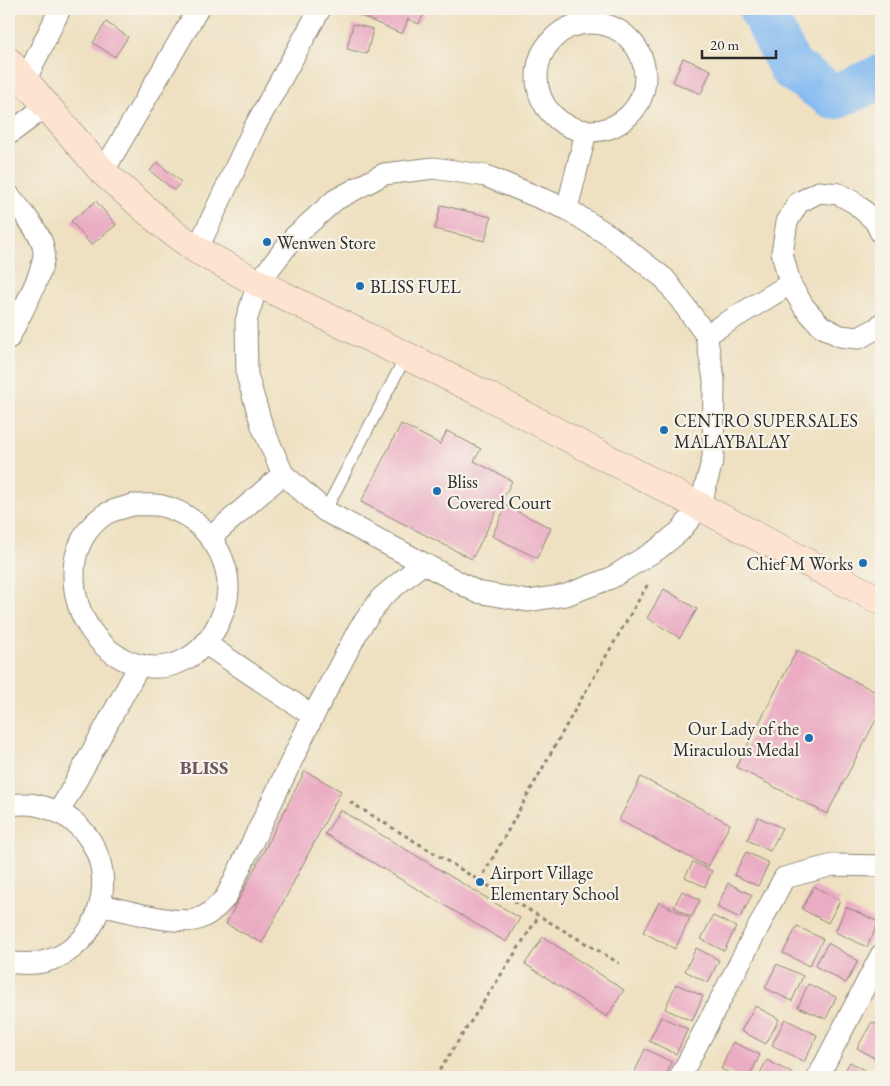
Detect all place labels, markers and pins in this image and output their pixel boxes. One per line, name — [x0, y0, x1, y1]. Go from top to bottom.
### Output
place label: Wenwen Store — [277, 231, 376, 254]
marker: Wenwen Store — [261, 236, 273, 248]
place label: BLISS FUEL — [370, 275, 461, 298]
marker: BLISS FUEL — [354, 280, 366, 292]
place label: CENTRO SUPERSALES MALAYBALAY — [674, 409, 858, 453]
marker: CENTRO SUPERSALES MALAYBALAY — [658, 424, 670, 436]
place label: Bliss Covered Court — [447, 470, 552, 514]
marker: Bliss Covered Court — [431, 485, 443, 497]
place label: Chief M Works — [747, 552, 853, 575]
marker: Chief M Works — [857, 557, 869, 569]
place label: Our Lady of the Miraculous Medal — [673, 717, 799, 761]
marker: Our Lady of the Miraculous Medal — [803, 732, 815, 744]
place label: Airport Village Elementary School — [489, 861, 619, 905]
marker: Airport Village Elementary School — [474, 876, 486, 888]

